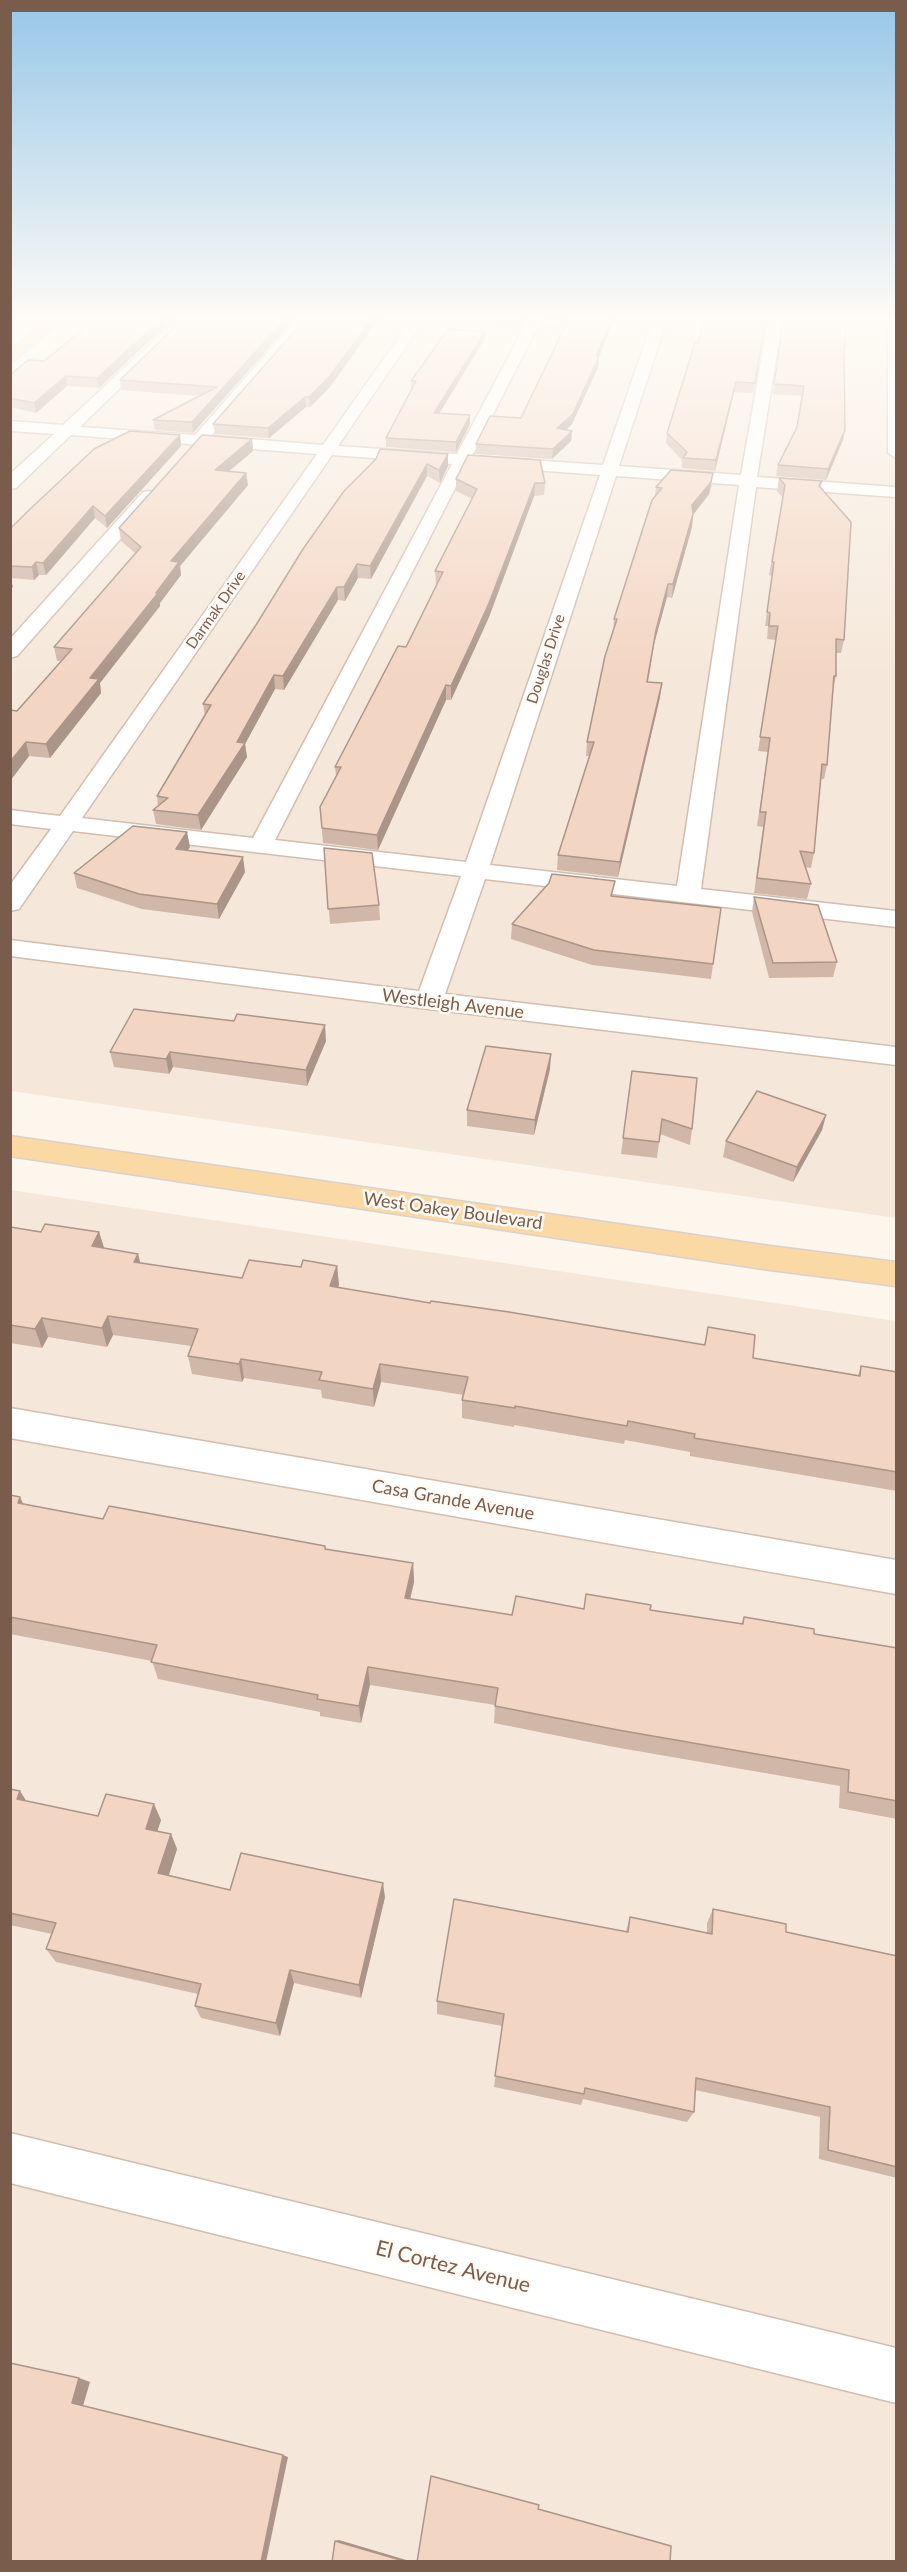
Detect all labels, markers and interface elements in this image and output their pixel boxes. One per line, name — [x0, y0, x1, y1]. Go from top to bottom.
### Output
street label: Darmak Drive — [182, 568, 250, 652]
street label: Douglas Drive — [523, 612, 569, 706]
street label: Westleigh Avenue — [381, 985, 525, 1023]
street label: West Oakey Boulevard — [362, 1188, 544, 1234]
street label: Casa Grande Avenue — [370, 1475, 536, 1525]
street label: El Cortez Avenue — [373, 2236, 533, 2298]

